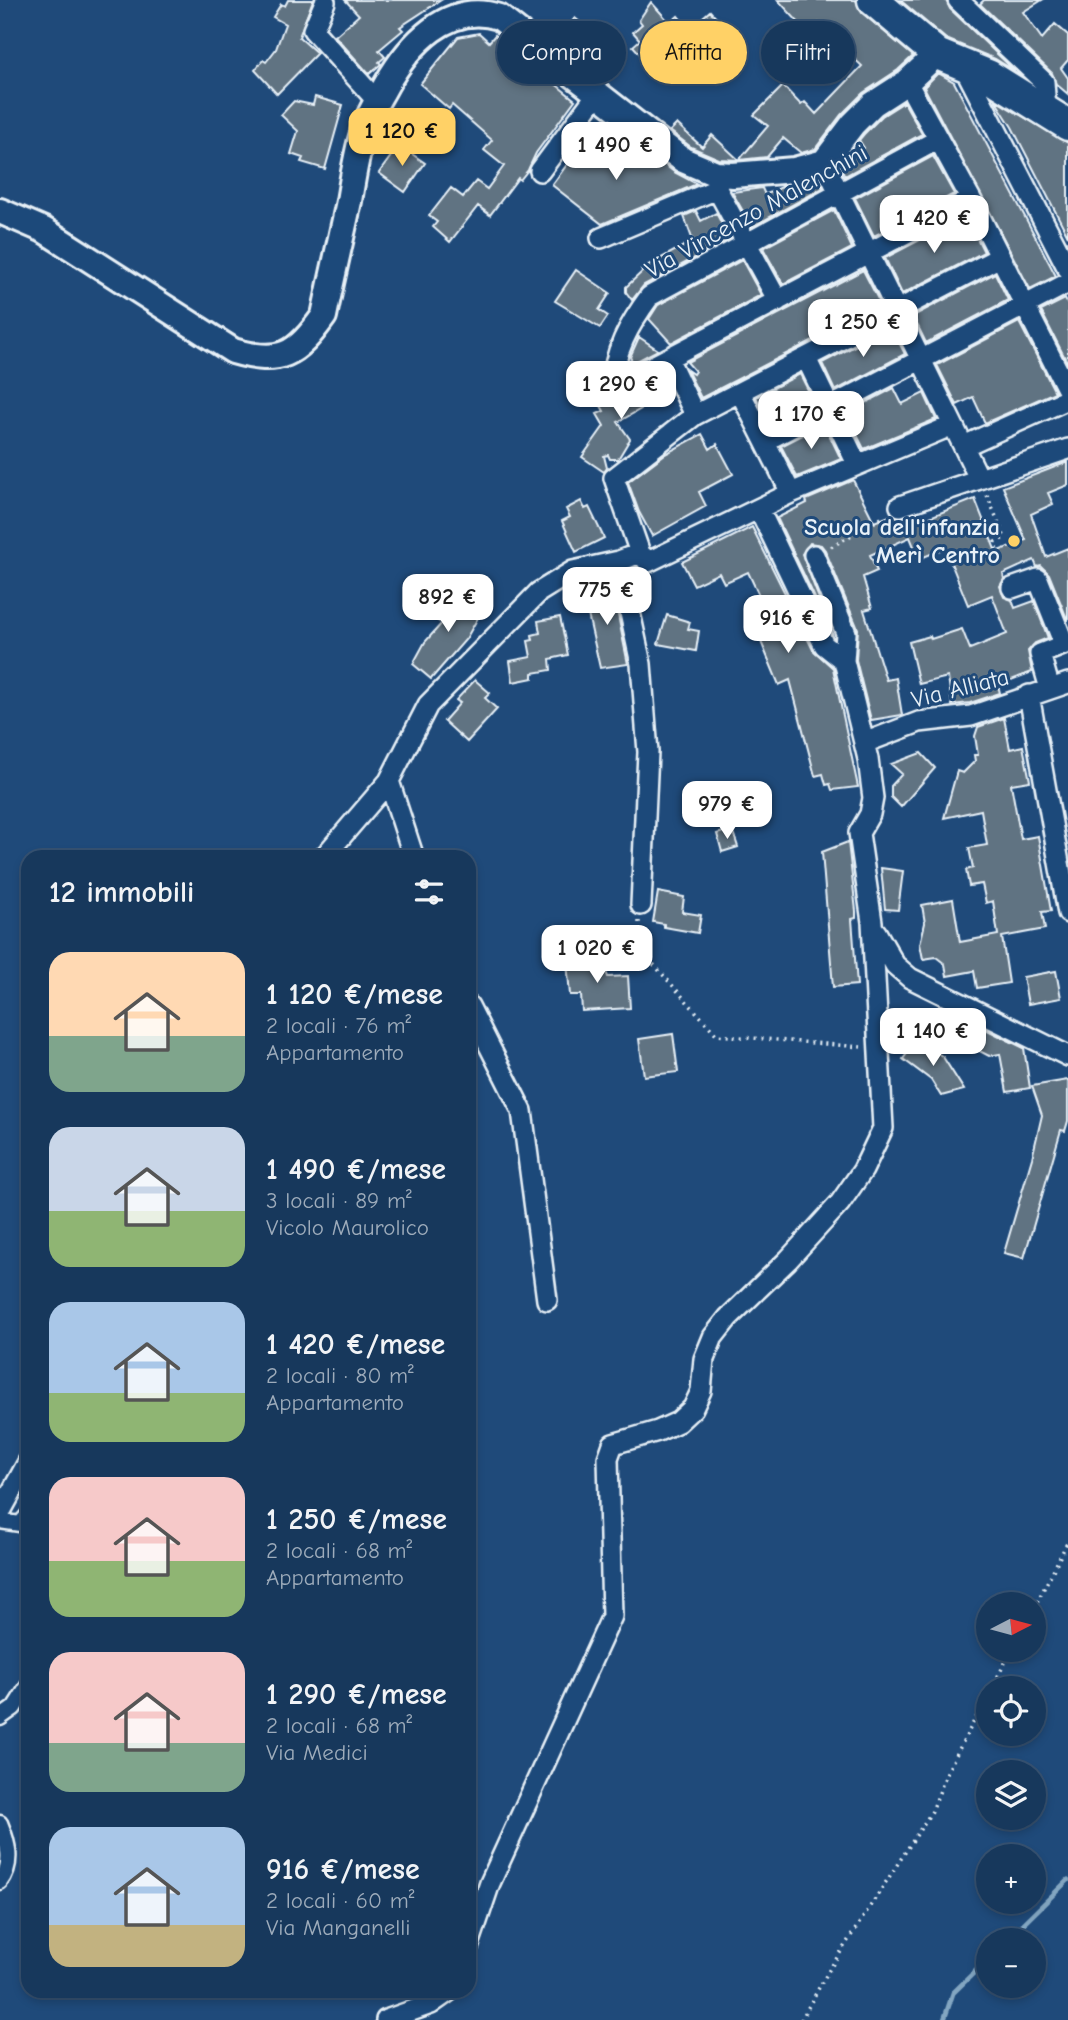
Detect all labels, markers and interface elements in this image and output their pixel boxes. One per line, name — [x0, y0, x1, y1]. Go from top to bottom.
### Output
chip: Compra — [497, 21, 626, 84]
chip: Affitta — [640, 21, 747, 84]
chip: Filtri — [761, 21, 855, 84]
pin: 1 120 € — [337, 108, 467, 168]
text: 1 120 € — [365, 117, 439, 144]
pin: 1 490 € — [551, 122, 681, 182]
text: 1 490 € — [577, 131, 655, 158]
street label: Via Vincenzo Malenchini — [640, 138, 872, 284]
pin: 1 420 € — [869, 196, 999, 255]
text: 1 420 € — [896, 204, 972, 231]
pin: 1 250 € — [798, 300, 928, 359]
text: 1 250 € — [824, 308, 902, 335]
pin: 1 290 € — [556, 362, 686, 421]
text: 1 290 € — [582, 370, 660, 397]
pin: 1 170 € — [746, 392, 876, 451]
text: 1 170 € — [774, 400, 848, 427]
place label: Scuola dell'infanzia Merì Centro — [804, 513, 1000, 569]
marker: Scuola dell'infanzia Merì Centro — [1006, 533, 1022, 549]
pin: 775 € — [558, 568, 656, 627]
pin: 892 € — [399, 574, 497, 634]
text: 775 € — [579, 576, 635, 603]
text: 892 € — [418, 583, 478, 610]
pin: 916 € — [739, 596, 837, 655]
text: 916 € — [759, 604, 817, 631]
street label: Via Alliata — [908, 662, 1012, 714]
pin: 979 € — [678, 782, 776, 841]
text: 979 € — [698, 790, 756, 817]
icon: filters — [410, 873, 448, 911]
text: 12 immobili — [49, 875, 194, 910]
pin: 1 020 € — [532, 926, 662, 985]
text: 1 020 € — [557, 934, 637, 961]
text: 1 120 €/mese — [266, 977, 443, 1012]
icon: home — [105, 980, 189, 1064]
pin: 1 140 € — [868, 1009, 998, 1068]
text: 2 locali · 76 m² — [266, 1012, 411, 1039]
text: 1 140 € — [896, 1017, 970, 1044]
text: Appartamento — [266, 1039, 404, 1066]
text: 1 490 €/mese — [266, 1152, 446, 1187]
icon: home — [105, 1155, 189, 1239]
text: 3 locali · 89 m² — [266, 1187, 412, 1214]
text: Vicolo Maurolico — [266, 1214, 429, 1241]
text: 1 420 €/mese — [266, 1327, 445, 1362]
icon: home — [105, 1330, 189, 1414]
text: 2 locali · 80 m² — [266, 1362, 414, 1389]
text: Appartamento — [266, 1389, 404, 1416]
text: 1 250 €/mese — [266, 1502, 447, 1537]
icon: home — [105, 1505, 189, 1589]
text: 2 locali · 68 m² — [266, 1537, 412, 1564]
text: Appartamento — [266, 1564, 404, 1591]
north arrow — [976, 1592, 1046, 1662]
map controls — [976, 1592, 1046, 1998]
button: locate — [976, 1676, 1046, 1746]
text: 1 290 €/mese — [266, 1677, 447, 1712]
icon: home — [105, 1680, 189, 1764]
text: 2 locali · 68 m² — [266, 1712, 412, 1739]
text: Via Medici — [266, 1739, 368, 1766]
button: layers — [976, 1760, 1046, 1830]
button: + — [976, 1844, 1046, 1914]
text: 916 €/mese — [266, 1852, 420, 1887]
icon: home — [105, 1855, 189, 1939]
text: 2 locali · 60 m² — [266, 1887, 414, 1914]
text: Via Manganelli — [266, 1914, 411, 1941]
button: − — [976, 1928, 1046, 1998]

